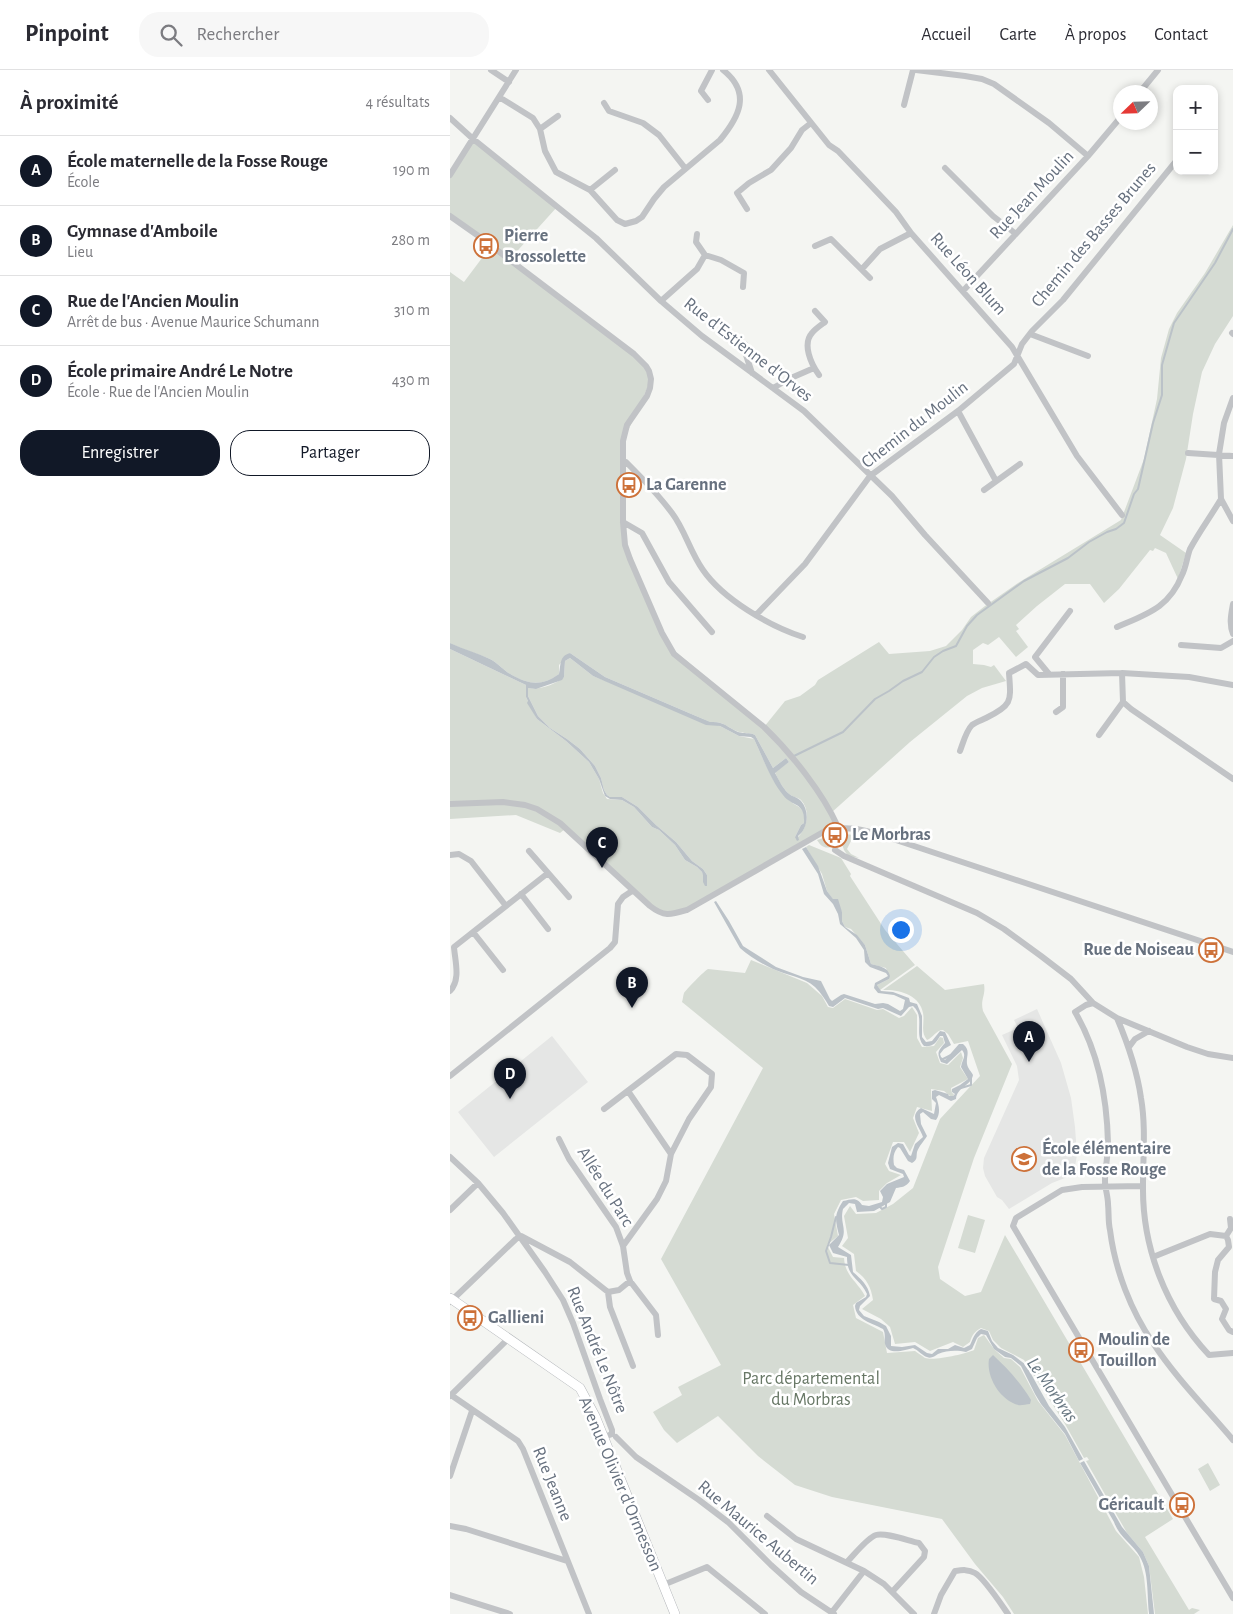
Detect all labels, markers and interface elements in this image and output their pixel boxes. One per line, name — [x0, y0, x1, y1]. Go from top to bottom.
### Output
search box — [139, 12, 489, 57]
icon: search — [157, 21, 185, 49]
text: Pinpoint — [25, 22, 109, 46]
text: Rechercher — [197, 25, 279, 44]
text: Accueil — [921, 26, 972, 44]
text: Carte — [1000, 26, 1037, 44]
text: À propos — [1065, 26, 1126, 44]
text: Contact — [1154, 26, 1208, 44]
north arrow — [1113, 85, 1158, 130]
map controls — [1173, 85, 1218, 175]
button: + — [1173, 85, 1218, 130]
text: À proximité — [20, 92, 118, 113]
text: 4 résultats — [366, 94, 430, 110]
button: − — [1173, 130, 1218, 175]
street label: Rue Jean Moulin — [987, 147, 1077, 243]
text: École maternelle de la Fosse Rouge — [67, 152, 328, 171]
street label: Chemin des Basses Brunes — [1028, 159, 1160, 311]
text: A — [31, 162, 41, 178]
text: 190 m — [393, 162, 430, 178]
text: École — [67, 174, 100, 190]
text: Gymnase d'Amboile — [67, 222, 218, 241]
place label: Pierre Brossolette — [504, 227, 586, 266]
street label: Rue Léon Blum — [927, 229, 1009, 319]
text: B — [31, 232, 41, 248]
text: 280 m — [391, 232, 430, 248]
bus stop icon: Pierre Brossolette — [473, 233, 499, 259]
text: Lieu — [67, 244, 93, 260]
text: Rue de l'Ancien Moulin — [67, 292, 239, 311]
street label: Rue d'Estienne d'Orves — [680, 294, 816, 406]
text: C — [32, 302, 40, 318]
text: 310 m — [394, 302, 430, 318]
text: Arrêt de bus · Avenue Maurice Schumann — [67, 314, 320, 330]
text: École primaire André Le Notre — [67, 362, 293, 381]
text: D — [31, 372, 41, 388]
text: 430 m — [392, 372, 430, 388]
street label: Chemin du Moulin — [858, 378, 972, 472]
text: École · Rue de l'Ancien Moulin — [67, 384, 249, 400]
button: Enregistrer — [20, 430, 220, 476]
button: Partager — [230, 430, 430, 476]
bus stop icon: La Garenne — [616, 472, 642, 498]
place label: La Garenne — [646, 476, 727, 494]
bus stop icon: Le Morbras — [822, 822, 848, 848]
place label: Le Morbras — [852, 826, 931, 844]
pin: C — [586, 827, 618, 868]
your location — [888, 917, 914, 943]
bus stop icon: Rue de Noiseau — [1198, 937, 1224, 963]
place label: Rue de Noiseau — [1083, 941, 1195, 959]
pin: B — [616, 967, 648, 1008]
pin: A — [1013, 1021, 1045, 1062]
pin: D — [494, 1058, 526, 1099]
place label: École élémentaire de la Fosse Rouge — [1042, 1137, 1171, 1179]
street label: Allée du Parc — [573, 1144, 637, 1230]
school or university icon: École élémentaire de la Fosse Rouge — [1011, 1146, 1037, 1172]
street label: Rue André Le Nôtre — [563, 1284, 631, 1416]
bus stop icon: Gallieni — [457, 1305, 483, 1331]
place label: Gallieni — [488, 1309, 544, 1327]
place label: Moulin de Touillon — [1098, 1331, 1170, 1370]
bus stop icon: Moulin de Touillon — [1068, 1337, 1094, 1363]
water label: Le Morbras — [1023, 1354, 1081, 1426]
park label: Parc départemental du Morbras — [742, 1370, 880, 1409]
street label: Avenue Olivier d'Ormesson — [575, 1394, 665, 1574]
street label: Rue Jeanne — [529, 1444, 575, 1524]
street label: Rue Maurice Aubertin — [694, 1477, 822, 1589]
bus stop icon: Géricault — [1169, 1492, 1195, 1518]
place label: Géricault — [1098, 1496, 1164, 1514]

